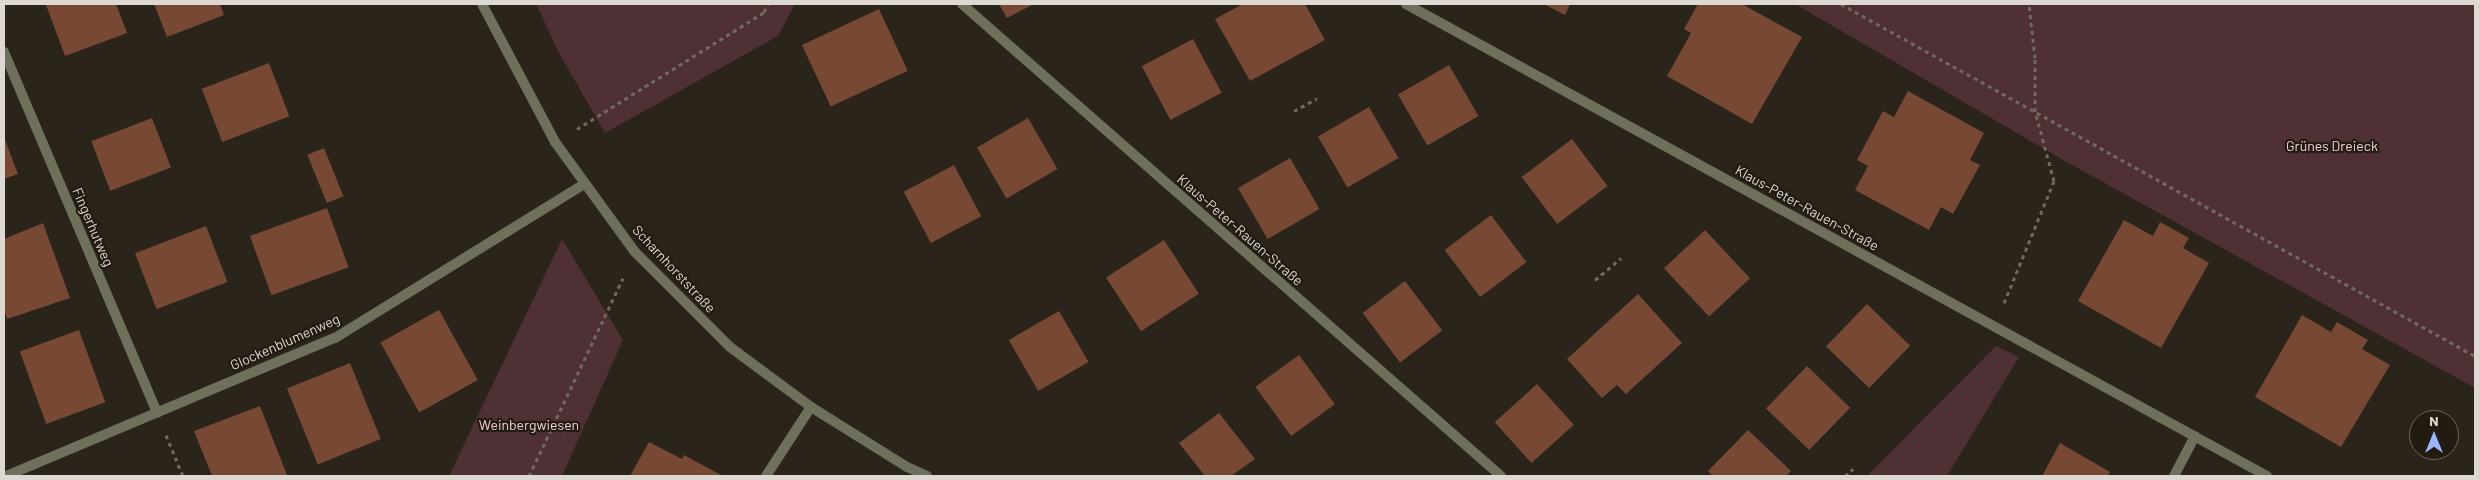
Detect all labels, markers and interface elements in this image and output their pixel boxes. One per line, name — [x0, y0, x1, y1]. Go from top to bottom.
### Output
park label: Grünes Dreieck — [2286, 138, 2378, 154]
street label: Klaus-Peter-Rauen-Straße — [1732, 162, 1882, 254]
street label: Klaus-Peter-Rauen-Straße — [1174, 171, 1306, 289]
street label: Fingerhutweg — [69, 185, 117, 269]
street label: Scharnhorststraße — [629, 222, 719, 316]
street label: Glockenblumenweg — [228, 310, 342, 374]
north arrow — [2409, 410, 2459, 460]
text: N — [2429, 412, 2439, 429]
park label: Weinbergwiesen — [479, 417, 579, 433]

